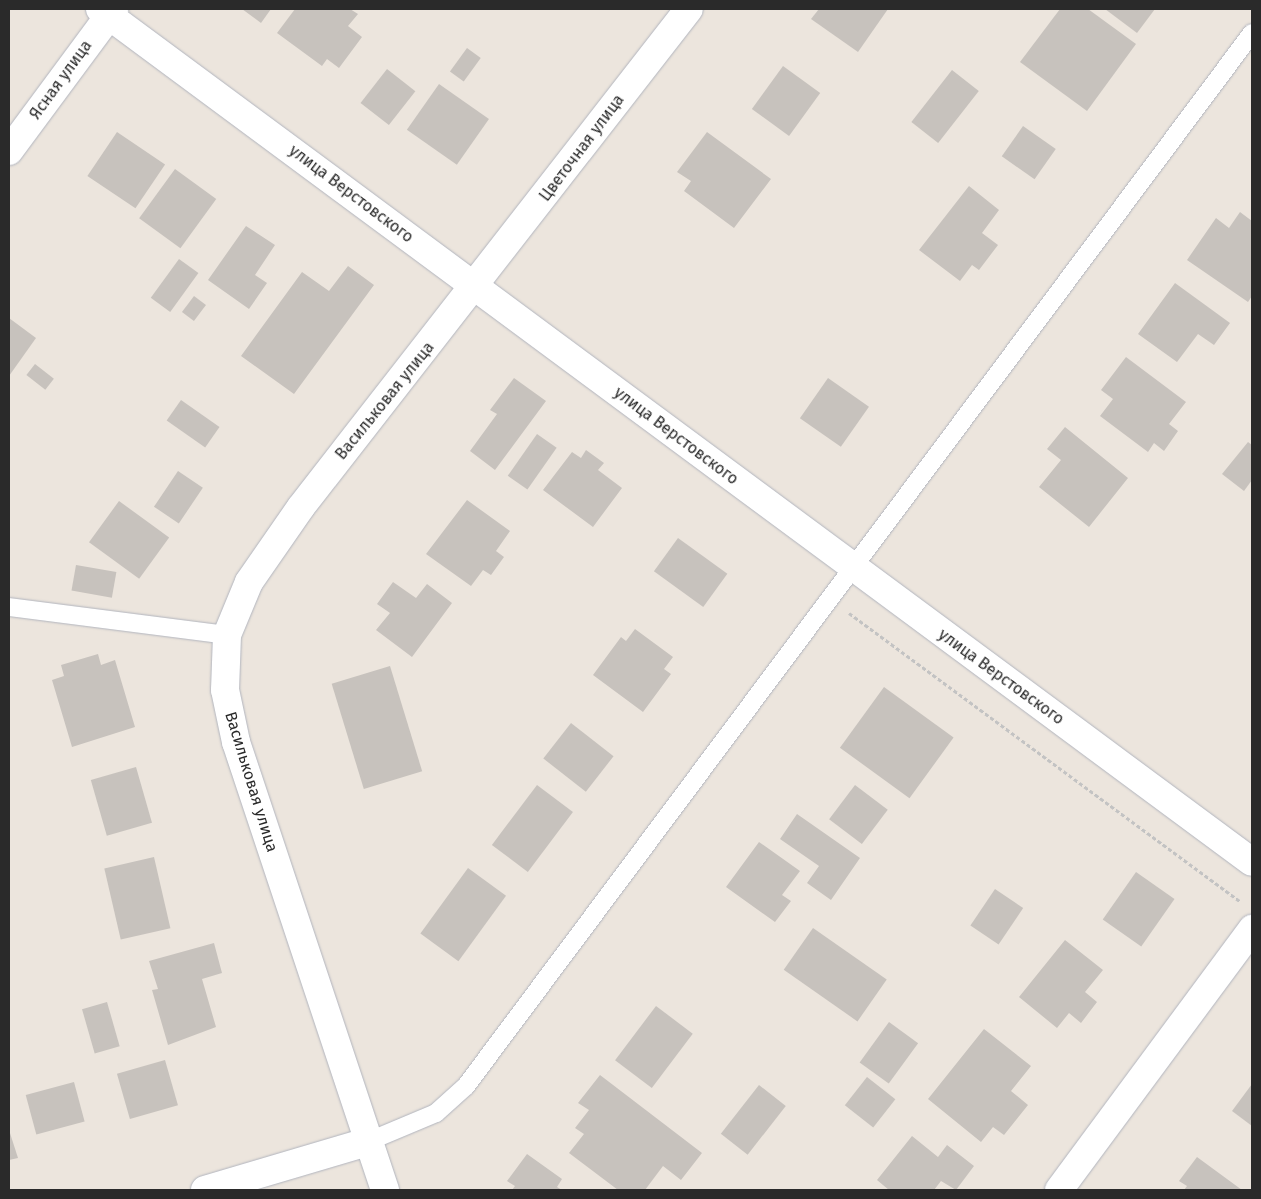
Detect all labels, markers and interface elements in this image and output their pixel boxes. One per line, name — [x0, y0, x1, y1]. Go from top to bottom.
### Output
street label: Ясная улица — [26, 37, 96, 123]
street label: Цветочная улица — [536, 91, 628, 205]
street label: улица Верстовского — [285, 141, 417, 247]
street label: Васильковая улица — [332, 338, 438, 464]
street label: улица Верстовского — [610, 383, 742, 489]
street label: улица Верстовского — [934, 625, 1068, 729]
street label: Васильковая улица — [220, 709, 282, 855]

